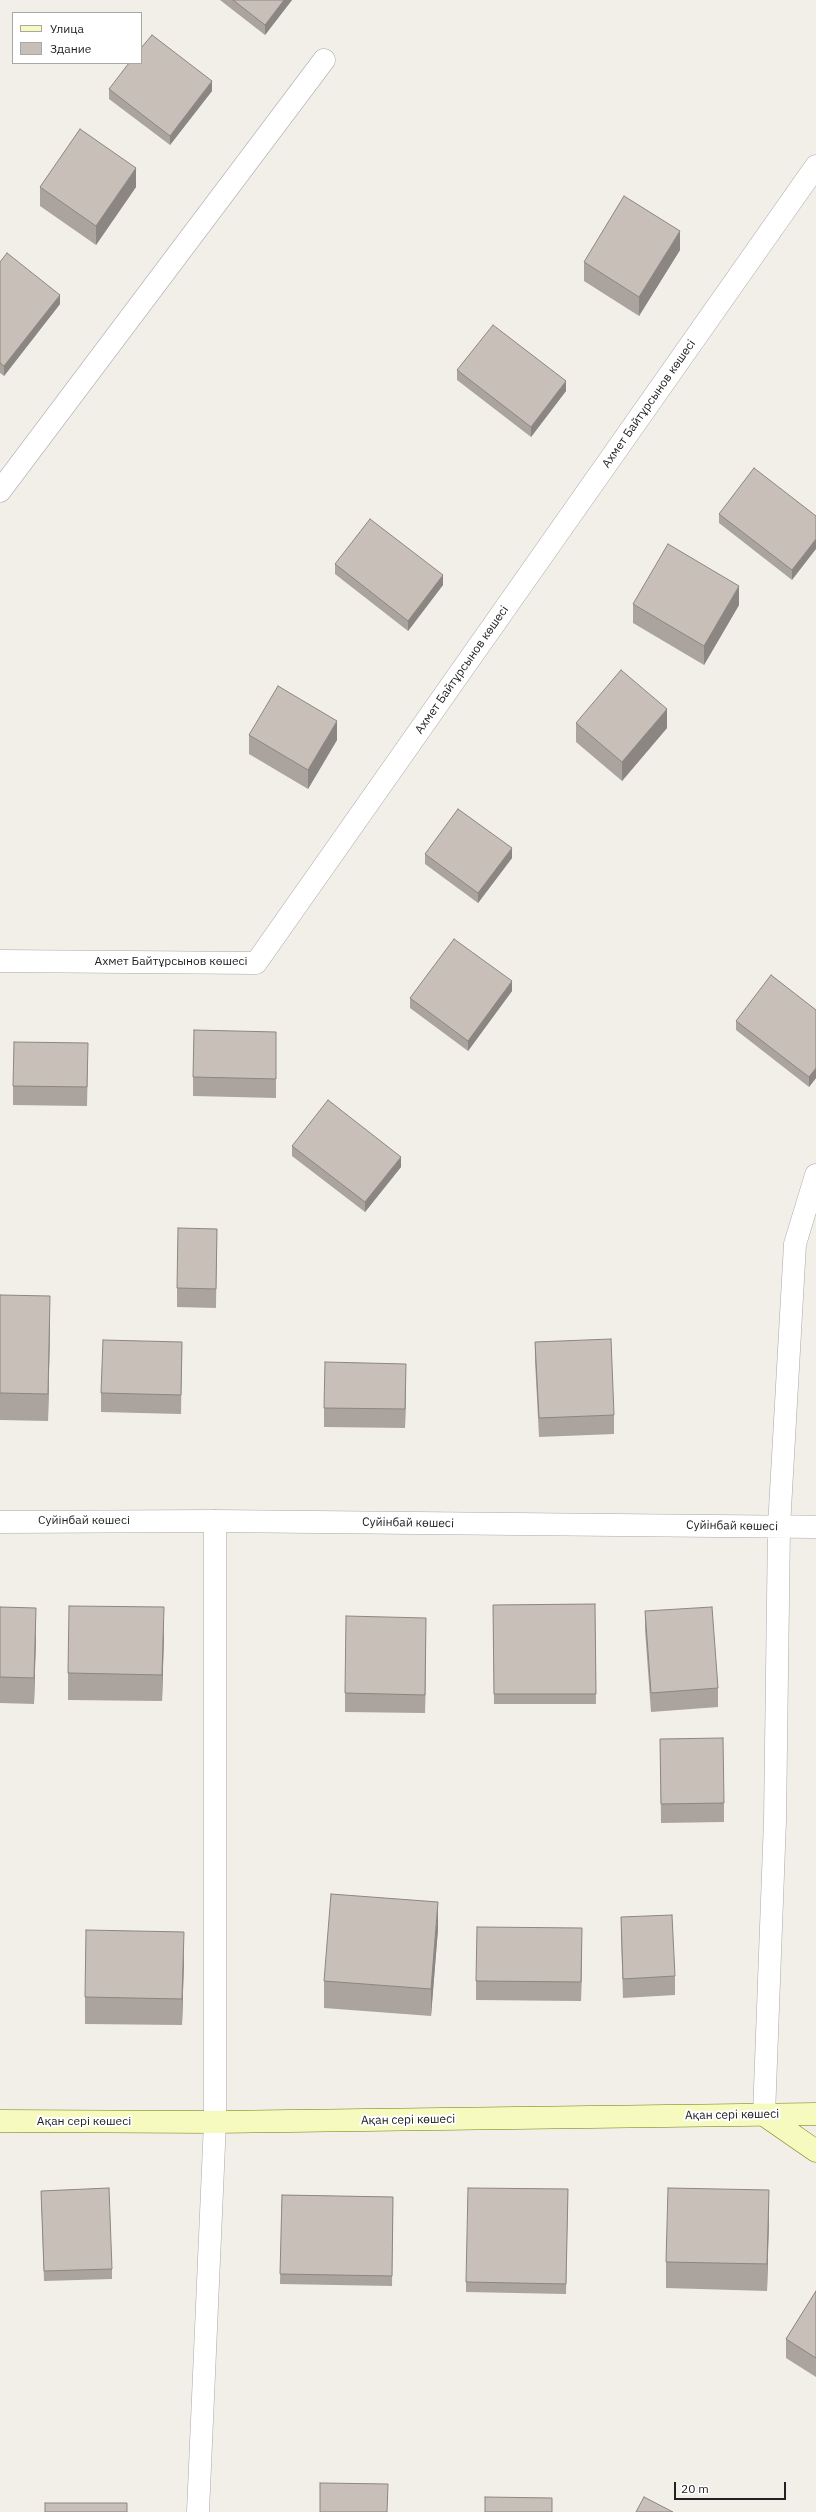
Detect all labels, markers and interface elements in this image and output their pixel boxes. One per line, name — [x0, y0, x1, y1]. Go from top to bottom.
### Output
legend — [12, 12, 142, 64]
text: Улица — [50, 21, 84, 36]
text: Здание — [50, 41, 91, 56]
street label: Ахмет Байтұрсынов көшесі — [599, 337, 699, 471]
street label: Ахмет Байтұрсынов көшесі — [412, 603, 512, 737]
street label: Ахмет Байтұрсынов көшесі — [94, 955, 248, 969]
street label: Суйінбай көшесі — [38, 1514, 130, 1528]
street label: Суйінбай көшесі — [362, 1515, 454, 1531]
street label: Суйінбай көшесі — [686, 1518, 778, 1534]
street label: Ақан сері көшесі — [685, 2107, 779, 2123]
street label: Ақан сері көшесі — [361, 2112, 455, 2128]
street label: Ақан сері көшесі — [37, 2115, 131, 2129]
scale bar — [676, 2474, 788, 2500]
text: 20 m — [681, 2481, 709, 2496]

